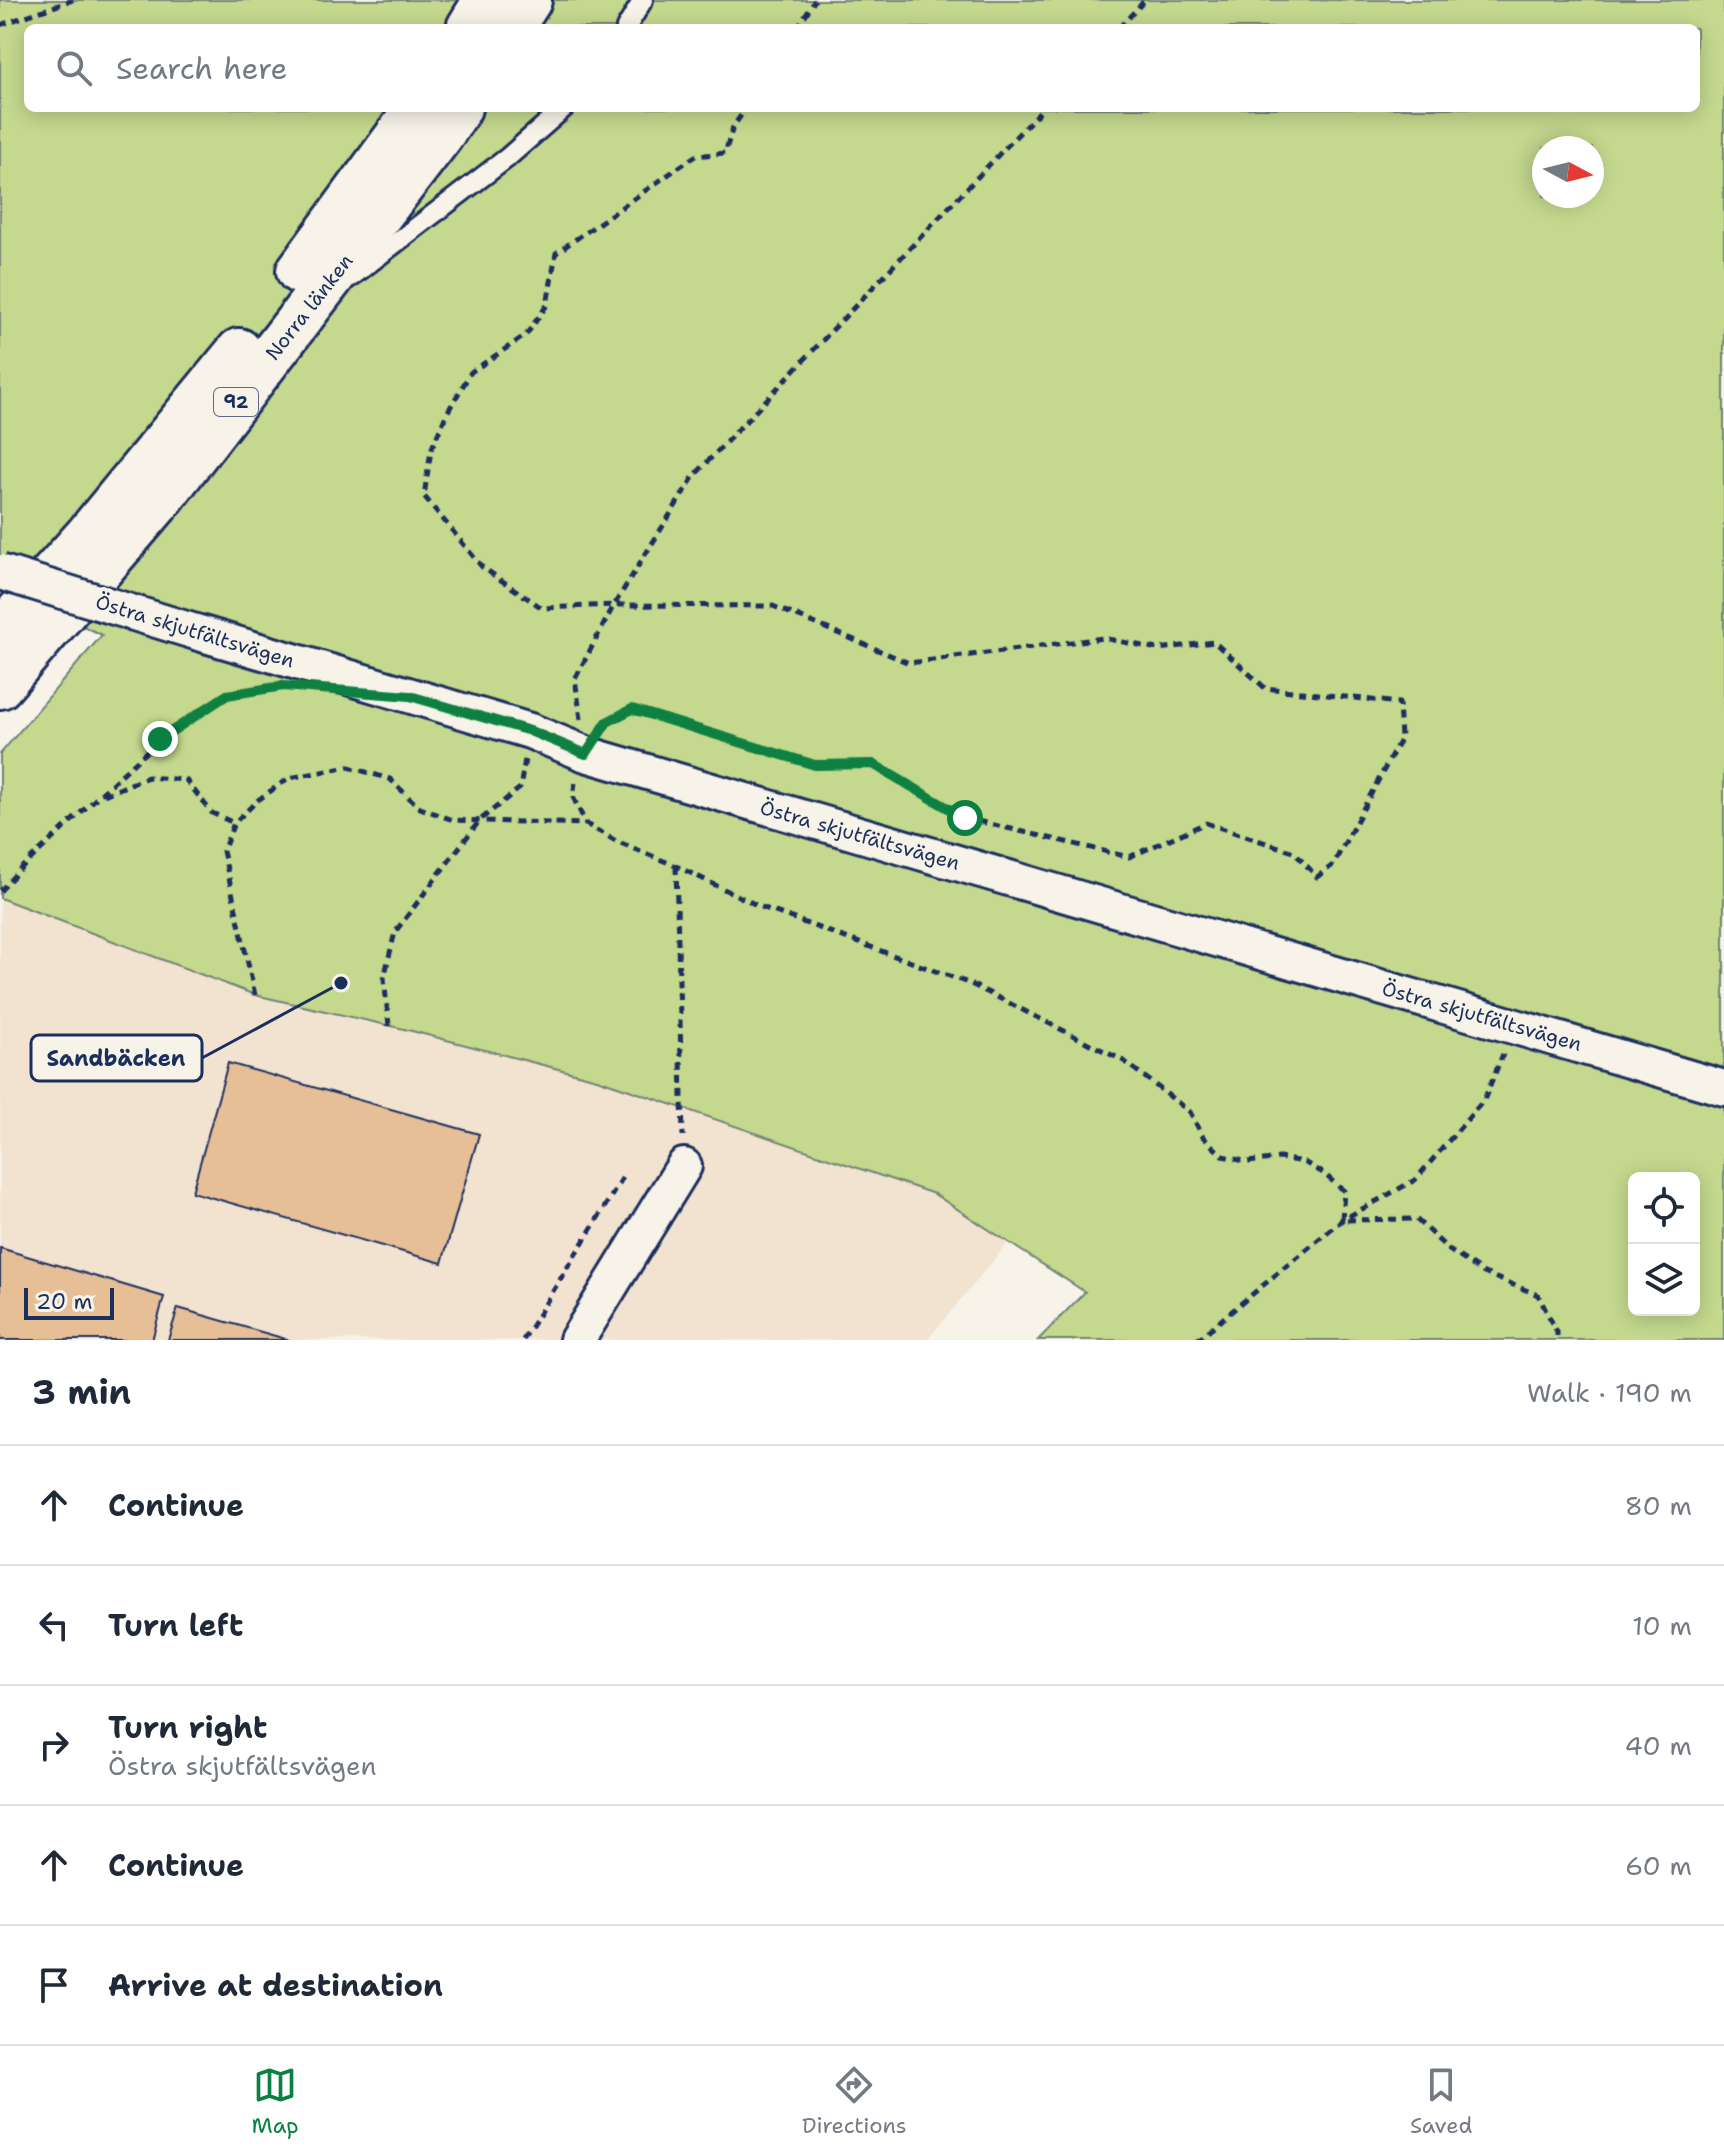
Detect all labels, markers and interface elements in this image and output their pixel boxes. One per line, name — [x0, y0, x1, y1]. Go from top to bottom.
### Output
search box — [24, 24, 1700, 112]
icon: search — [52, 46, 96, 90]
text: Search here — [116, 48, 287, 89]
north arrow — [1532, 136, 1604, 208]
street label: Norra länken — [259, 249, 359, 365]
road number: 92 — [214, 388, 258, 416]
street label: Östra skjutfältsvägen — [92, 588, 298, 674]
route end — [142, 721, 178, 757]
street label: Östra skjutfältsvägen — [757, 794, 963, 876]
route start — [947, 800, 983, 836]
street label: Östra skjutfältsvägen — [1379, 975, 1585, 1057]
callout: Sandbäcken — [31, 1035, 202, 1081]
text: Sandbäcken — [46, 1044, 186, 1073]
map controls — [1628, 1172, 1700, 1316]
button: locate — [1628, 1172, 1700, 1244]
button: layers — [1628, 1244, 1700, 1316]
scale bar — [24, 1284, 114, 1320]
text: 20 m — [36, 1287, 93, 1316]
text: 3 min — [32, 1369, 131, 1415]
text: Walk · 190 m — [1527, 1375, 1692, 1410]
icon: ahead — [32, 1483, 76, 1527]
text: Continue — [108, 1485, 244, 1526]
text: 80 m — [1625, 1488, 1692, 1523]
icon: left — [32, 1603, 76, 1647]
text: Turn left — [108, 1605, 243, 1646]
text: 10 m — [1632, 1608, 1692, 1643]
text: Turn right — [108, 1707, 267, 1748]
icon: right — [32, 1723, 76, 1767]
text: 40 m — [1625, 1728, 1692, 1763]
text: Östra skjutfältsvägen — [108, 1748, 376, 1783]
icon: ahead — [32, 1843, 76, 1887]
text: Continue — [108, 1845, 244, 1886]
text: 60 m — [1625, 1848, 1692, 1883]
icon: arrive — [32, 1963, 76, 2007]
text: Arrive at destination — [108, 1965, 443, 2006]
tab: Map — [252, 2063, 299, 2140]
tab: Directions — [802, 2063, 907, 2140]
tab: Saved — [1410, 2063, 1472, 2140]

